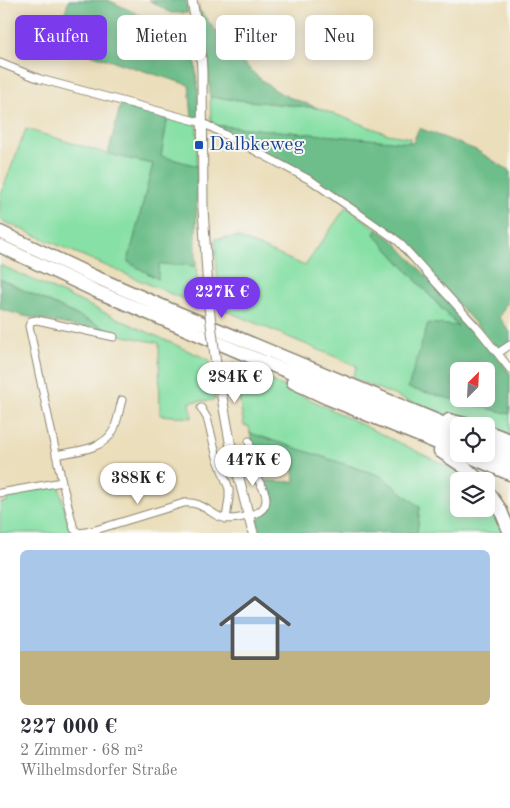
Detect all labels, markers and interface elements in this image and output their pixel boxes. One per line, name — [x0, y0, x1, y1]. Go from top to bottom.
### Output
chip: Kaufen — [15, 15, 107, 60]
chip: Mieten — [117, 15, 206, 60]
chip: Filter — [216, 15, 295, 60]
chip: Neu — [305, 15, 373, 60]
place label: Dalbkeweg — [209, 135, 304, 155]
marker: Dalbkeweg — [193, 139, 205, 151]
pin: 227K € — [181, 276, 263, 319]
text: 227K € — [195, 285, 249, 301]
pin: 284K € — [194, 362, 276, 404]
north arrow — [450, 362, 495, 408]
map controls — [450, 362, 495, 517]
text: 284K € — [208, 370, 262, 386]
button: locate — [450, 417, 495, 462]
pin: 447K € — [212, 444, 294, 487]
text: 447K € — [226, 453, 280, 469]
pin: 388K € — [97, 462, 179, 505]
text: 388K € — [111, 471, 165, 487]
button: layers — [450, 472, 495, 517]
icon: home — [210, 583, 300, 673]
text: 227 000 € — [20, 717, 117, 738]
text: 2 Zimmer · 68 m² — [20, 743, 143, 759]
text: Wilhelmsdorfer Straße — [20, 763, 177, 779]

